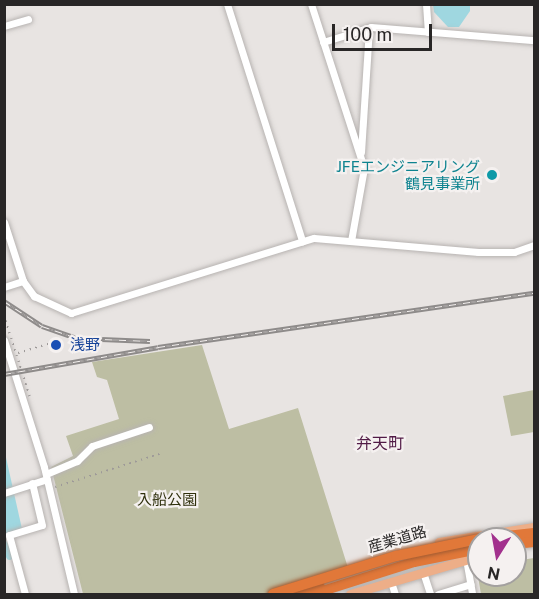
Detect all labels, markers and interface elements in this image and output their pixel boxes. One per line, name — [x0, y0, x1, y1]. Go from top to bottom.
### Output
scale bar — [335, 12, 436, 50]
text: 100 m — [343, 24, 392, 45]
place label: JFEエンジニアリング 鶴見事業所 — [336, 157, 480, 192]
marker: JFEエンジニアリング 鶴見事業所 — [485, 168, 499, 182]
marker: 浅野 — [47, 336, 65, 354]
place label: 浅野 — [70, 336, 100, 354]
district label: 弁天町 — [356, 434, 404, 454]
park label: 入船公園 — [137, 491, 197, 509]
street label: 産業道路 — [366, 522, 428, 556]
north arrow — [467, 527, 527, 587]
text: N — [486, 563, 502, 584]

